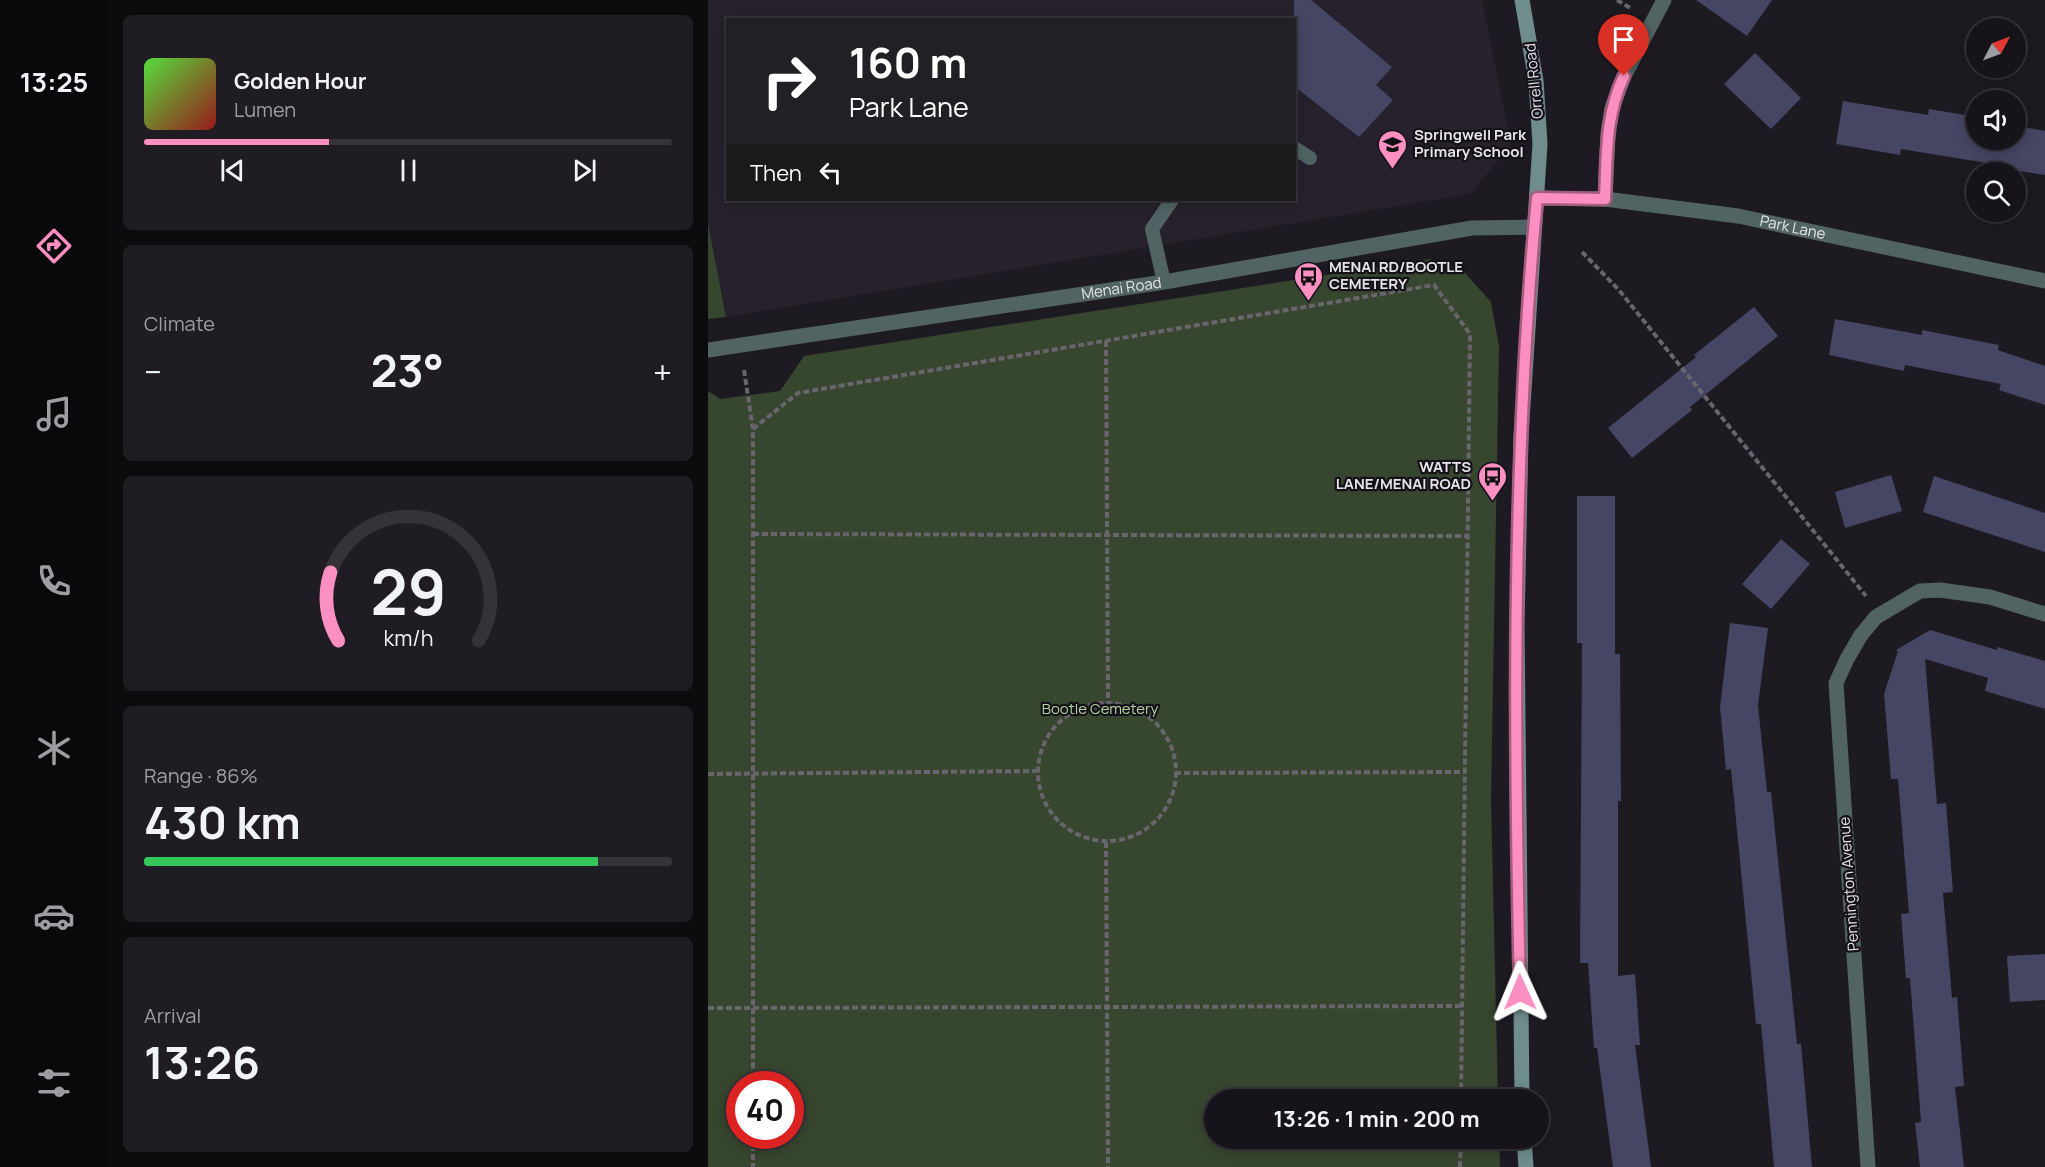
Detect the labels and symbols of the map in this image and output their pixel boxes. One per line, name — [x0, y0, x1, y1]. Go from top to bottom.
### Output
pin — [1598, 14, 1649, 76]
north arrow — [1966, 18, 2026, 78]
street label: Orrell Road — [1519, 42, 1548, 120]
place label: Springwell Park Primary School — [1414, 124, 1527, 162]
school or university icon: Springwell Park Primary School — [1377, 128, 1409, 170]
street label: Park Lane — [1758, 210, 1828, 244]
place label: MENAI RD/BOOTLE CEMETERY — [1329, 256, 1463, 294]
bus stop icon: MENAI RD/BOOTLE CEMETERY — [1292, 260, 1324, 302]
street label: Menai Road — [1080, 272, 1163, 304]
place label: WATTS LANE/MENAI ROAD — [1336, 456, 1471, 494]
bus stop icon: WATTS LANE/MENAI ROAD — [1476, 460, 1508, 502]
park label: Bootle Cemetery — [1042, 698, 1158, 719]
street label: Pennington Avenue — [1833, 816, 1864, 952]
position arrow — [1488, 960, 1552, 1024]
speed limit sign: 40 — [726, 1071, 804, 1149]

